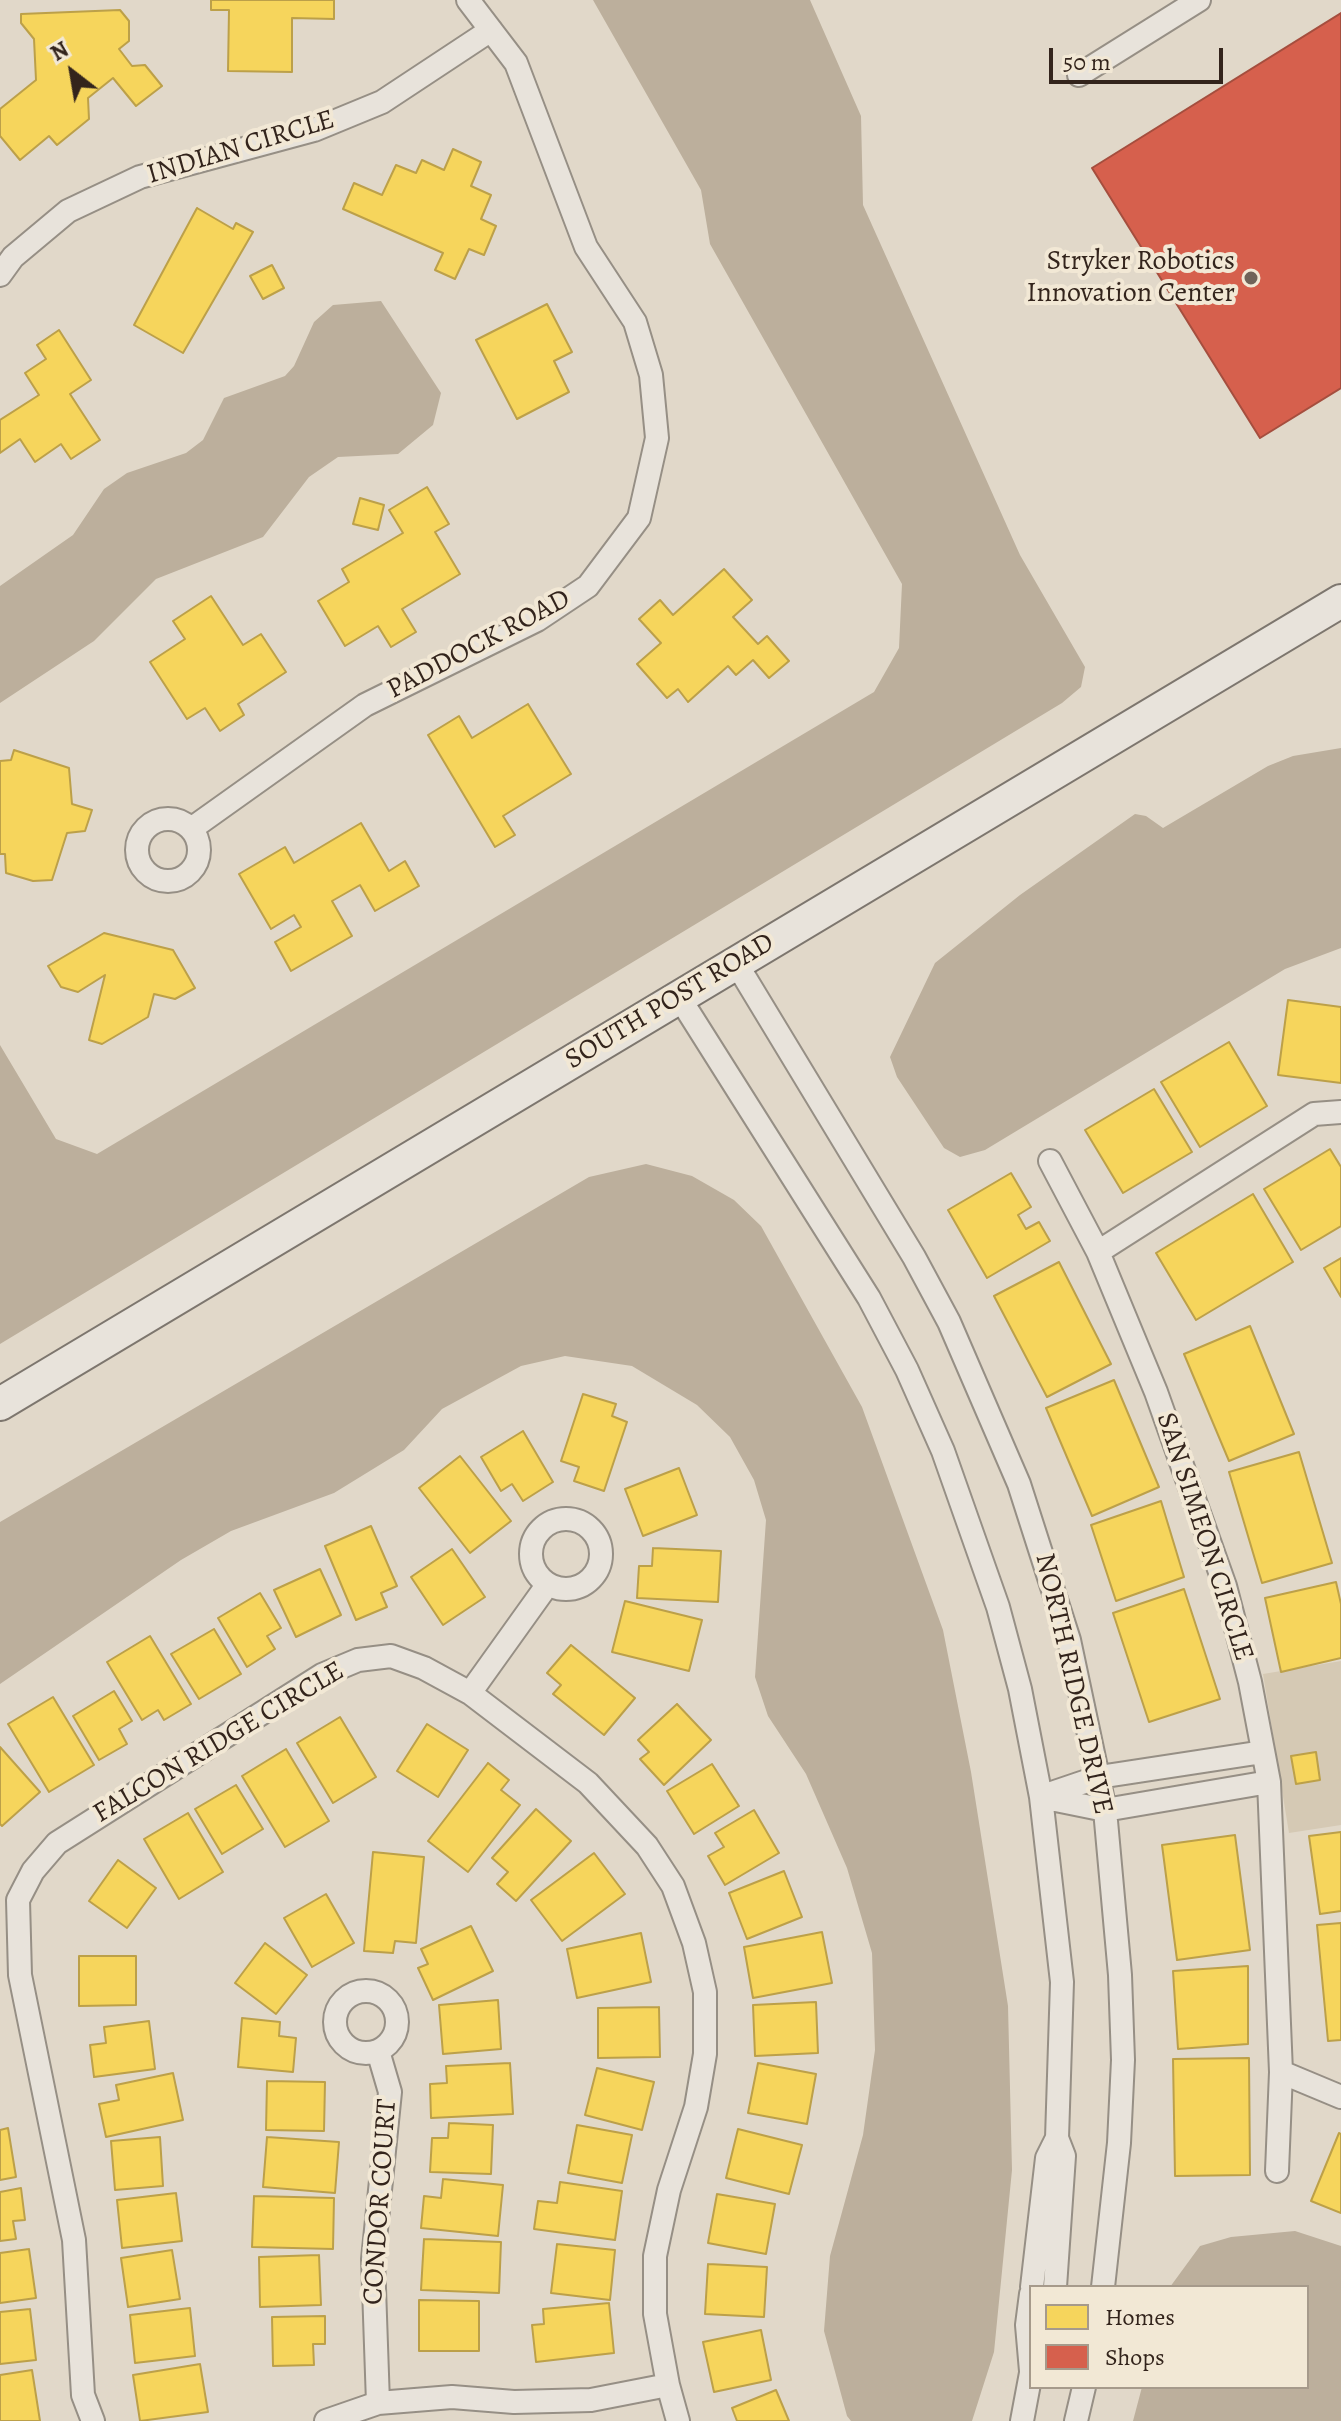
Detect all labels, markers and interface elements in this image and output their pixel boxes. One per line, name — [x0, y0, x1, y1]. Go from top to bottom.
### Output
north arrow — [32, 32, 112, 112]
scale bar — [1053, 32, 1227, 82]
text: N — [45, 34, 74, 68]
text: 50 m — [1063, 46, 1111, 78]
street label: INDIAN CIRCLE — [143, 104, 339, 192]
place label: Stryker Robotics Innovation Center — [1027, 245, 1235, 311]
marker: Stryker Robotics Innovation Center — [1242, 269, 1260, 287]
street label: PADDOCK ROAD — [382, 583, 576, 707]
street label: SOUTH POST ROAD — [559, 926, 781, 1078]
street label: SAN SIMEON CIRCLE — [1148, 1409, 1260, 1665]
street label: NORTH RIDGE DRIVE — [1027, 1550, 1119, 1818]
street label: FALCON RIDGE CIRCLE — [88, 1655, 350, 1831]
street label: CONDOR COURT — [357, 2098, 405, 2306]
legend — [1029, 2285, 1309, 2389]
text: Homes — [1105, 2301, 1175, 2333]
text: Shops — [1105, 2341, 1165, 2373]

